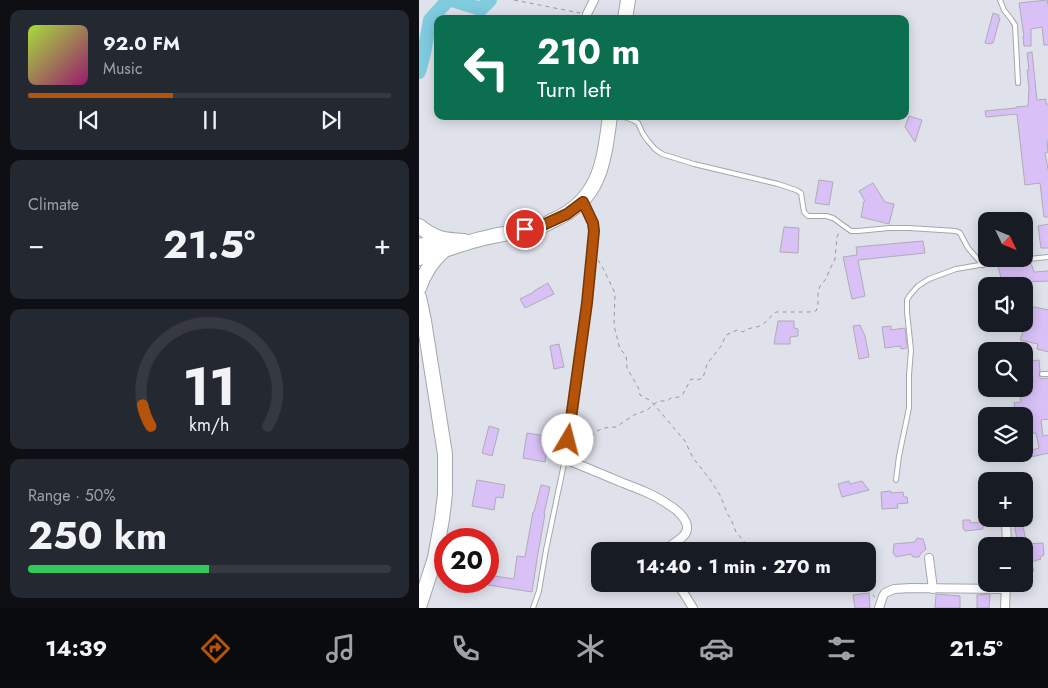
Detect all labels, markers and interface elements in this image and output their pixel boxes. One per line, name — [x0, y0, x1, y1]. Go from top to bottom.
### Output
text: 210 m — [537, 27, 640, 77]
text: 92.0 FM — [103, 30, 180, 57]
icon: left — [454, 35, 519, 100]
text: Music — [103, 57, 143, 80]
text: Turn left — [537, 73, 611, 105]
icon: previous — [75, 106, 103, 134]
icon: pause — [196, 106, 224, 134]
icon: next — [317, 106, 345, 134]
text: Climate — [28, 193, 79, 216]
pin — [504, 208, 546, 250]
north arrow — [978, 212, 1033, 268]
map controls — [978, 212, 1033, 592]
icon: arrive — [511, 215, 539, 243]
text: 21.5° — [163, 217, 255, 272]
text: − — [28, 224, 45, 265]
text: + — [374, 224, 391, 265]
button: sound — [978, 277, 1033, 332]
button: search — [978, 342, 1033, 397]
text: 11 — [183, 349, 236, 425]
button: layers — [978, 407, 1033, 462]
text: km/h — [189, 412, 230, 438]
position arrow — [541, 413, 593, 465]
button: + — [978, 472, 1033, 527]
text: Range · 50% — [28, 484, 115, 507]
text: 250 km — [28, 508, 167, 563]
speed limit sign: 20 — [434, 528, 499, 593]
button: − — [978, 537, 1033, 592]
text: 14:40 · 1 min · 270 m — [636, 553, 831, 580]
icon: directions — [198, 631, 233, 666]
icon: music — [323, 631, 358, 666]
icon: phone — [448, 631, 483, 666]
icon: climate — [573, 631, 608, 666]
icon: car — [699, 631, 734, 666]
icon: filters — [824, 631, 859, 666]
text: 14:39 — [45, 632, 107, 664]
text: 21.5° — [949, 632, 1003, 664]

